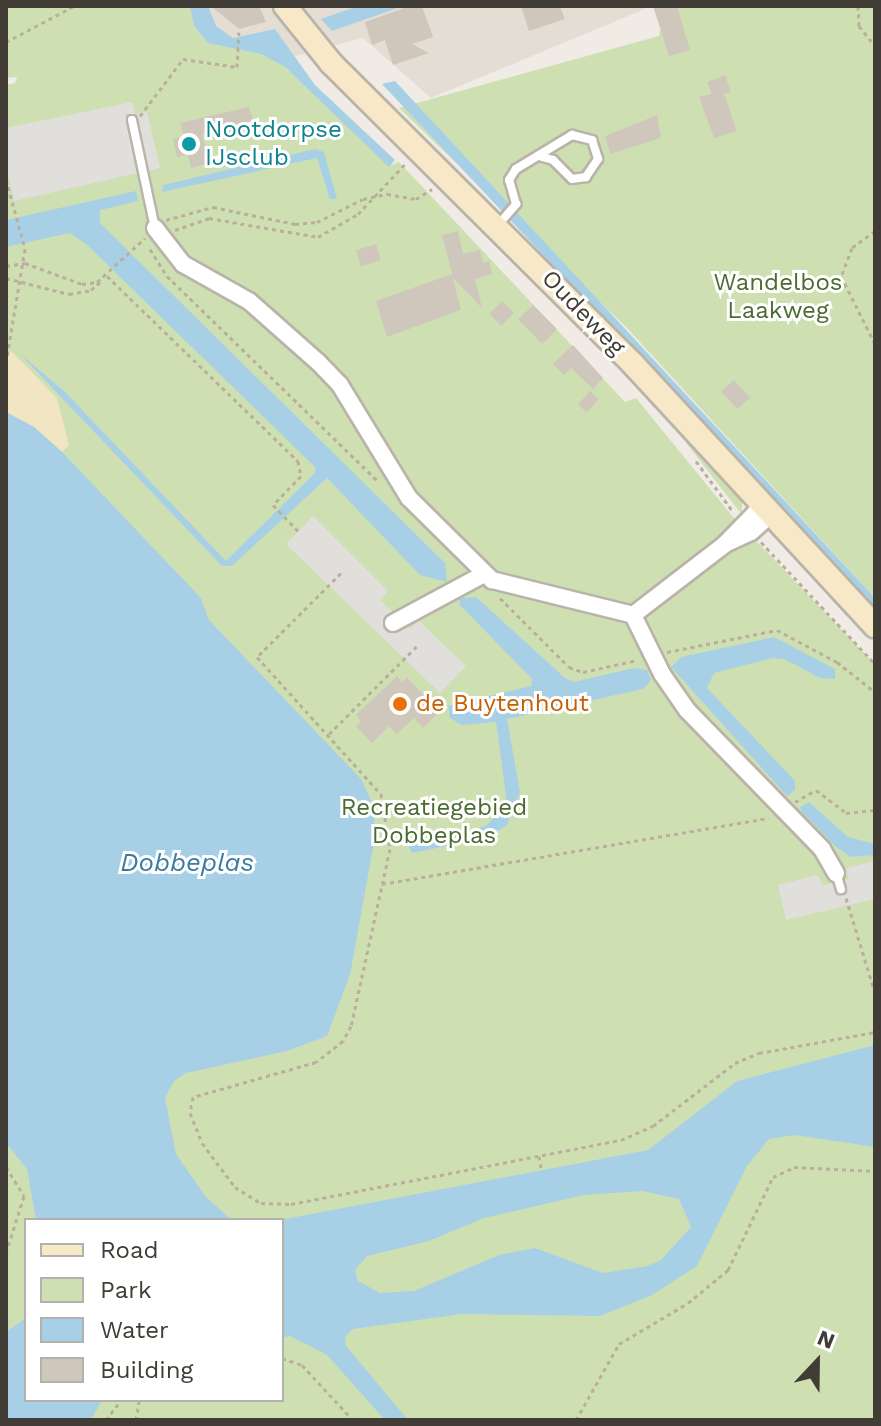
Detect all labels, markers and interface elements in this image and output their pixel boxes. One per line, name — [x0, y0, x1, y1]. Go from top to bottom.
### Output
place label: Nootdorpse IJsclub — [205, 116, 342, 172]
marker: Nootdorpse IJsclub — [180, 135, 198, 153]
street label: Oudeweg — [535, 264, 631, 362]
park label: Wandelbos Laakweg — [714, 269, 842, 325]
place label: de Buytenhout — [416, 690, 589, 718]
marker: de Buytenhout — [391, 695, 409, 713]
park label: Recreatiegebied Dobbeplas — [341, 794, 527, 850]
water label: Dobbeplas — [120, 847, 254, 879]
legend — [24, 1218, 284, 1402]
text: Road — [100, 1236, 159, 1264]
text: Park — [100, 1276, 152, 1304]
text: Water — [100, 1316, 169, 1344]
north arrow — [777, 1322, 857, 1402]
text: N — [814, 1325, 838, 1354]
text: Building — [100, 1356, 193, 1384]

